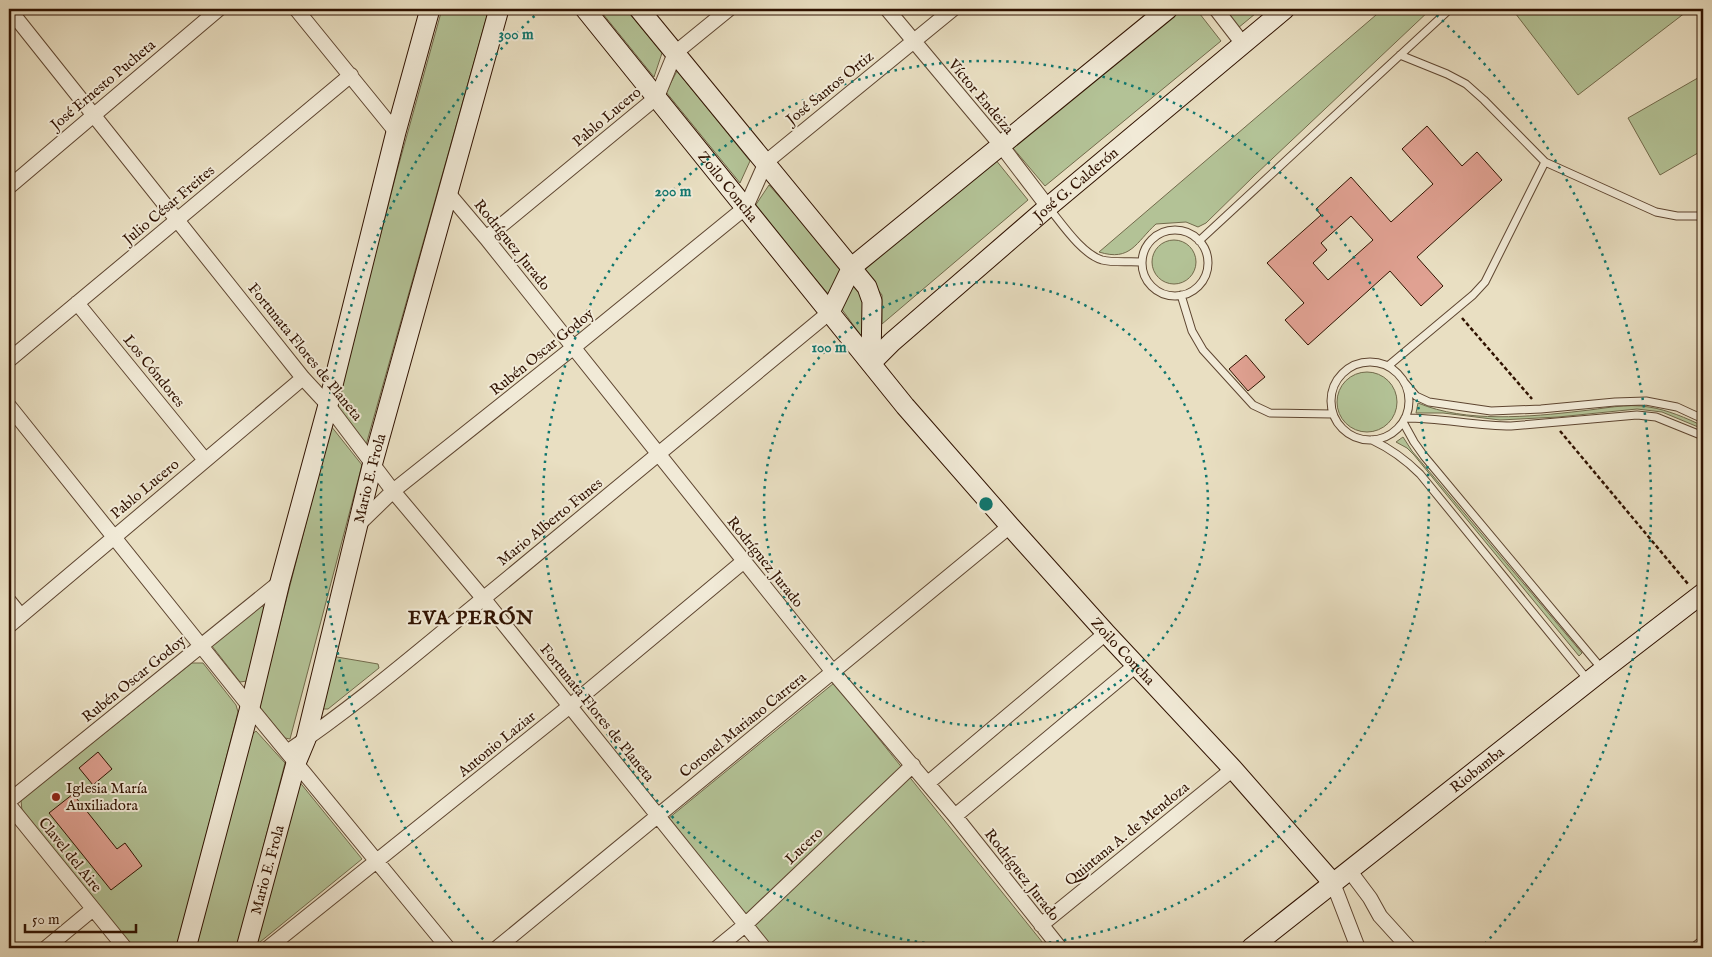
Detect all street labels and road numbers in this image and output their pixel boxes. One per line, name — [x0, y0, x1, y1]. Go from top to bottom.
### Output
street label: José Ernesto Pucheta — [45, 35, 160, 136]
street label: José Santos Ortiz — [781, 47, 878, 130]
street label: Víctor Endeiza — [943, 55, 1018, 139]
street label: Pablo Lucero — [569, 83, 645, 151]
street label: José G. Calderón — [1028, 143, 1122, 226]
street label: Zoilo Concha — [694, 147, 763, 226]
street label: Julio César Freites — [118, 161, 219, 250]
street label: Rodríguez Jurado — [470, 196, 554, 294]
street label: Fortunata Flores de Planeta — [244, 279, 367, 425]
street label: Rubén Oscar Godoy — [486, 304, 598, 400]
street label: Los Cóndores — [119, 331, 189, 411]
street label: Mario E. Frola — [349, 431, 390, 525]
street label: Pablo Lucero — [107, 455, 183, 523]
street label: Mario Alberto Funes — [494, 474, 606, 570]
street label: Rodríguez Jurado — [723, 513, 807, 611]
street label: Zoilo Concha — [1087, 613, 1160, 689]
street label: Rubén Oscar Godoy — [78, 631, 190, 727]
street label: Fortunata Flores de Planeta — [536, 640, 659, 786]
street label: Coronel Mariano Carrera — [676, 668, 811, 782]
street label: Antonio Laziar — [453, 707, 540, 782]
street label: Riobamba — [1446, 742, 1508, 797]
street label: Quintana A. de Mendoza — [1061, 778, 1194, 890]
street label: Clavel del Aire — [34, 814, 106, 896]
street label: Mario E. Frola — [246, 823, 288, 917]
street label: Lucero — [781, 823, 827, 869]
street label: Rodríguez Jurado — [980, 825, 1064, 925]

